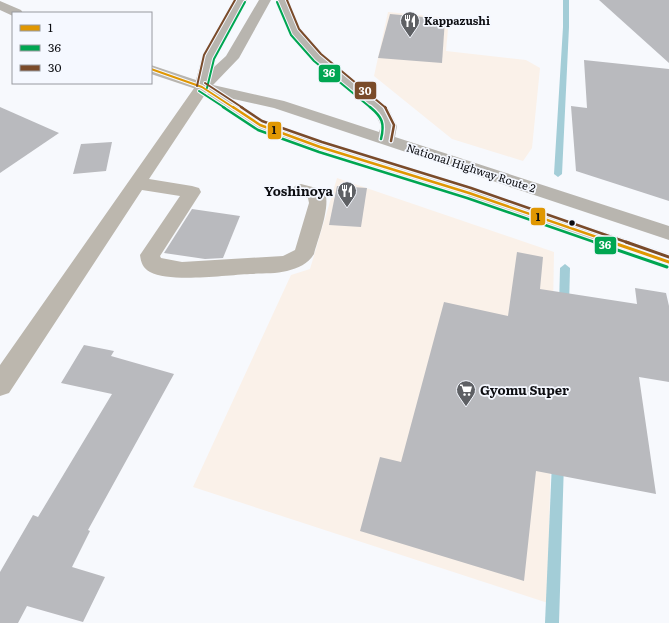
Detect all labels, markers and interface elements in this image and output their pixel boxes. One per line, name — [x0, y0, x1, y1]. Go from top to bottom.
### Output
restaurant icon: Kappazushi — [399, 10, 421, 38]
legend — [12, 12, 152, 84]
place label: Kappazushi — [424, 12, 490, 28]
text: 1 — [48, 18, 53, 36]
text: 36 — [48, 38, 62, 56]
text: 30 — [48, 58, 62, 76]
line badge: 36 — [318, 64, 341, 83]
text: 36 — [323, 64, 336, 80]
line badge: 30 — [354, 81, 377, 100]
text: 30 — [359, 82, 372, 98]
line badge: 1 — [267, 121, 282, 140]
text: 1 — [272, 121, 277, 137]
street label: National Highway Route 2 — [404, 139, 539, 196]
restaurant icon: Yoshinoya — [336, 180, 358, 208]
place label: Yoshinoya — [264, 181, 333, 200]
line badge: 1 — [530, 207, 546, 226]
text: 1 — [536, 208, 541, 224]
unlabelled marker — [567, 218, 577, 228]
line badge: 36 — [594, 236, 617, 255]
text: 36 — [599, 236, 612, 252]
supermarket icon: Gyomu Super — [455, 379, 477, 407]
place label: Gyomu Super — [480, 380, 569, 399]

